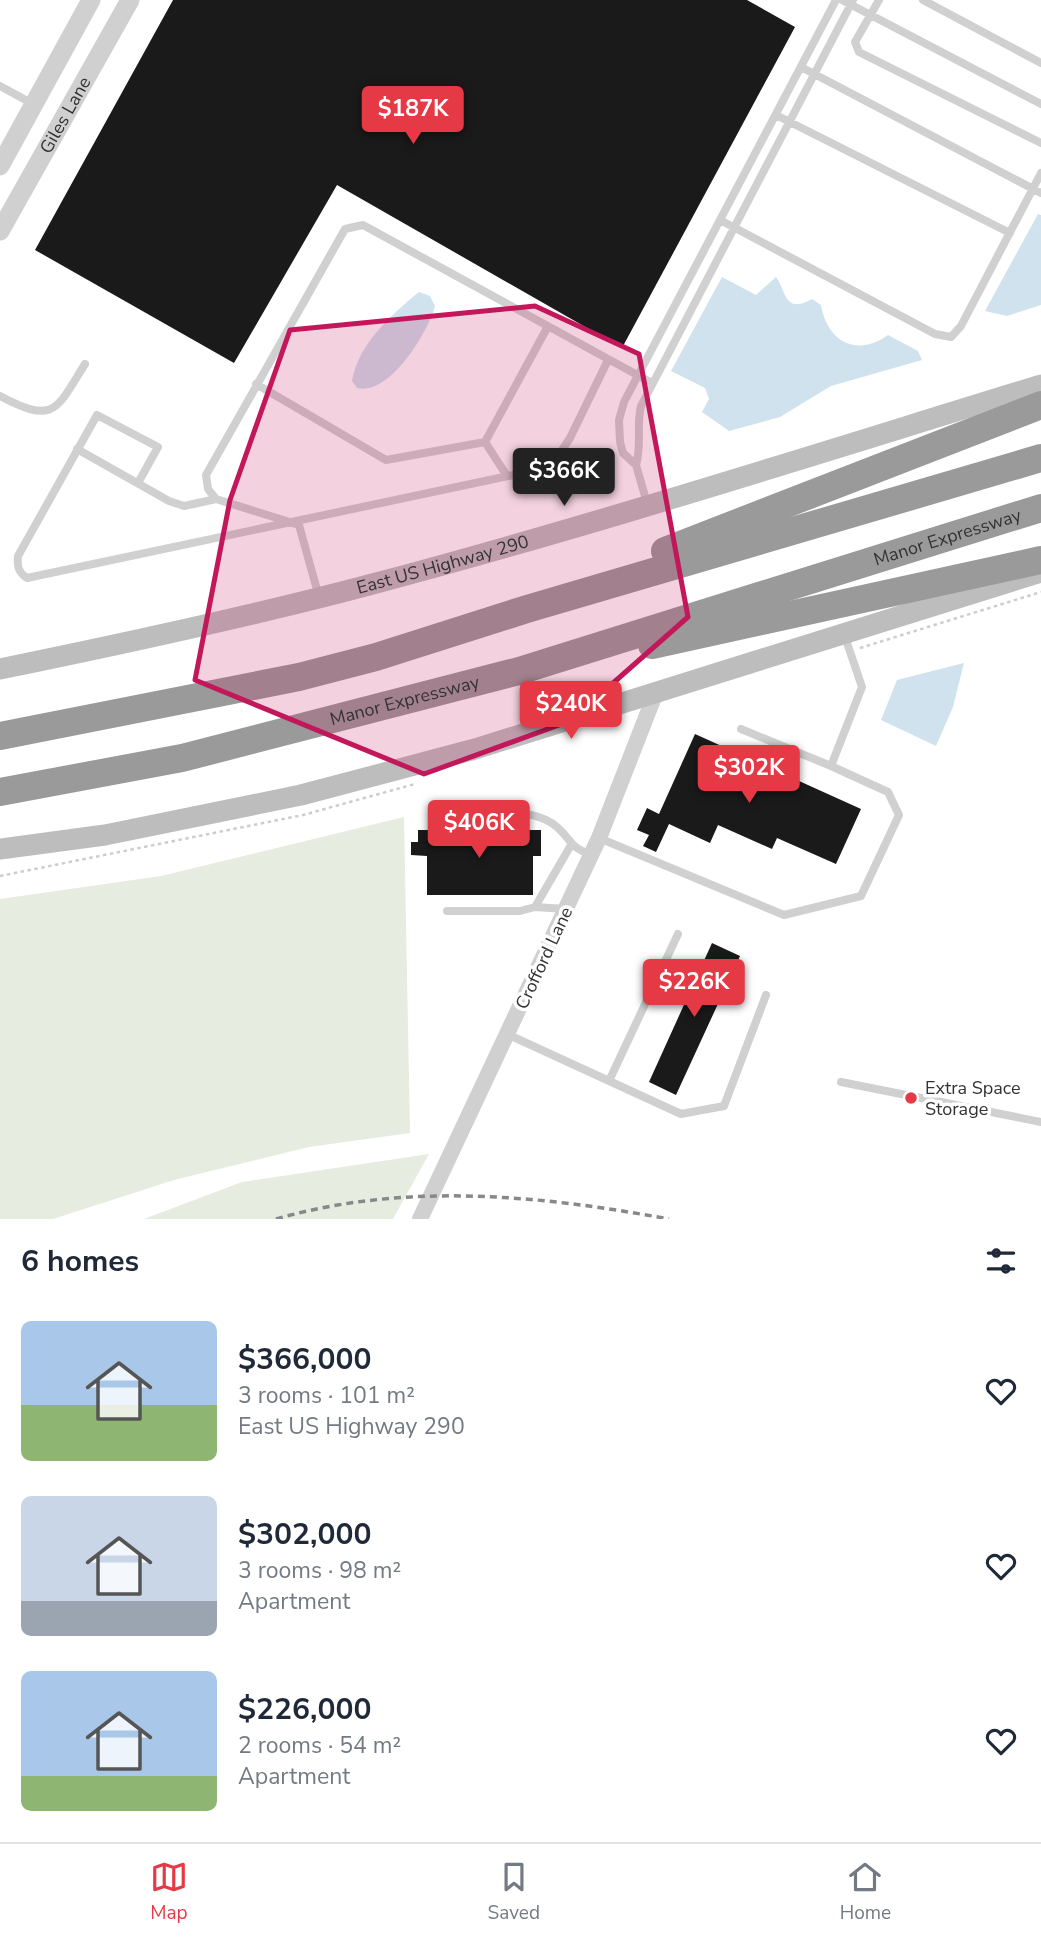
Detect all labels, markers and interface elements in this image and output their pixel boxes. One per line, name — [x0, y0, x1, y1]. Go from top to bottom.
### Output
street label: Giles Lane — [34, 72, 96, 158]
pin: $187K — [364, 86, 462, 146]
text: $187K — [378, 93, 448, 124]
pin: $366K — [515, 448, 613, 508]
text: $366K — [529, 455, 599, 486]
street label: Manor Expressway — [871, 503, 1025, 572]
street label: East US Highway 290 — [354, 529, 532, 600]
street label: Manor Expressway — [327, 670, 483, 731]
pin: $240K — [522, 682, 620, 741]
text: $240K — [536, 688, 606, 719]
pin: $302K — [700, 746, 798, 805]
text: $302K — [714, 752, 784, 783]
pin: $406K — [430, 800, 528, 860]
text: $406K — [444, 807, 514, 838]
street label: Crofford Lane — [510, 903, 578, 1013]
pin: $226K — [645, 960, 743, 1019]
text: $226K — [659, 966, 729, 997]
place label: Extra Space Storage — [925, 1076, 1021, 1121]
marker: Extra Space Storage — [903, 1090, 919, 1106]
text: 6 homes — [21, 1241, 139, 1282]
icon: filters — [982, 1242, 1020, 1280]
text: $366,000 — [238, 1339, 371, 1380]
icon: home — [77, 1349, 161, 1433]
icon: heart — [982, 1372, 1020, 1410]
text: 3 rooms · 101 m² — [238, 1380, 415, 1411]
text: East US Highway 290 — [238, 1411, 465, 1442]
text: $302,000 — [238, 1514, 371, 1555]
icon: home — [77, 1524, 161, 1608]
icon: heart — [982, 1547, 1020, 1585]
text: 3 rooms · 98 m² — [238, 1555, 401, 1586]
text: Apartment — [238, 1586, 350, 1617]
text: $226,000 — [238, 1689, 371, 1730]
icon: home — [77, 1699, 161, 1783]
icon: heart — [982, 1722, 1020, 1760]
text: 2 rooms · 54 m² — [238, 1730, 401, 1761]
text: Apartment — [238, 1761, 350, 1792]
tab: Map — [150, 1858, 188, 1926]
tab: Saved — [488, 1858, 540, 1926]
tab: Home — [840, 1858, 891, 1926]

